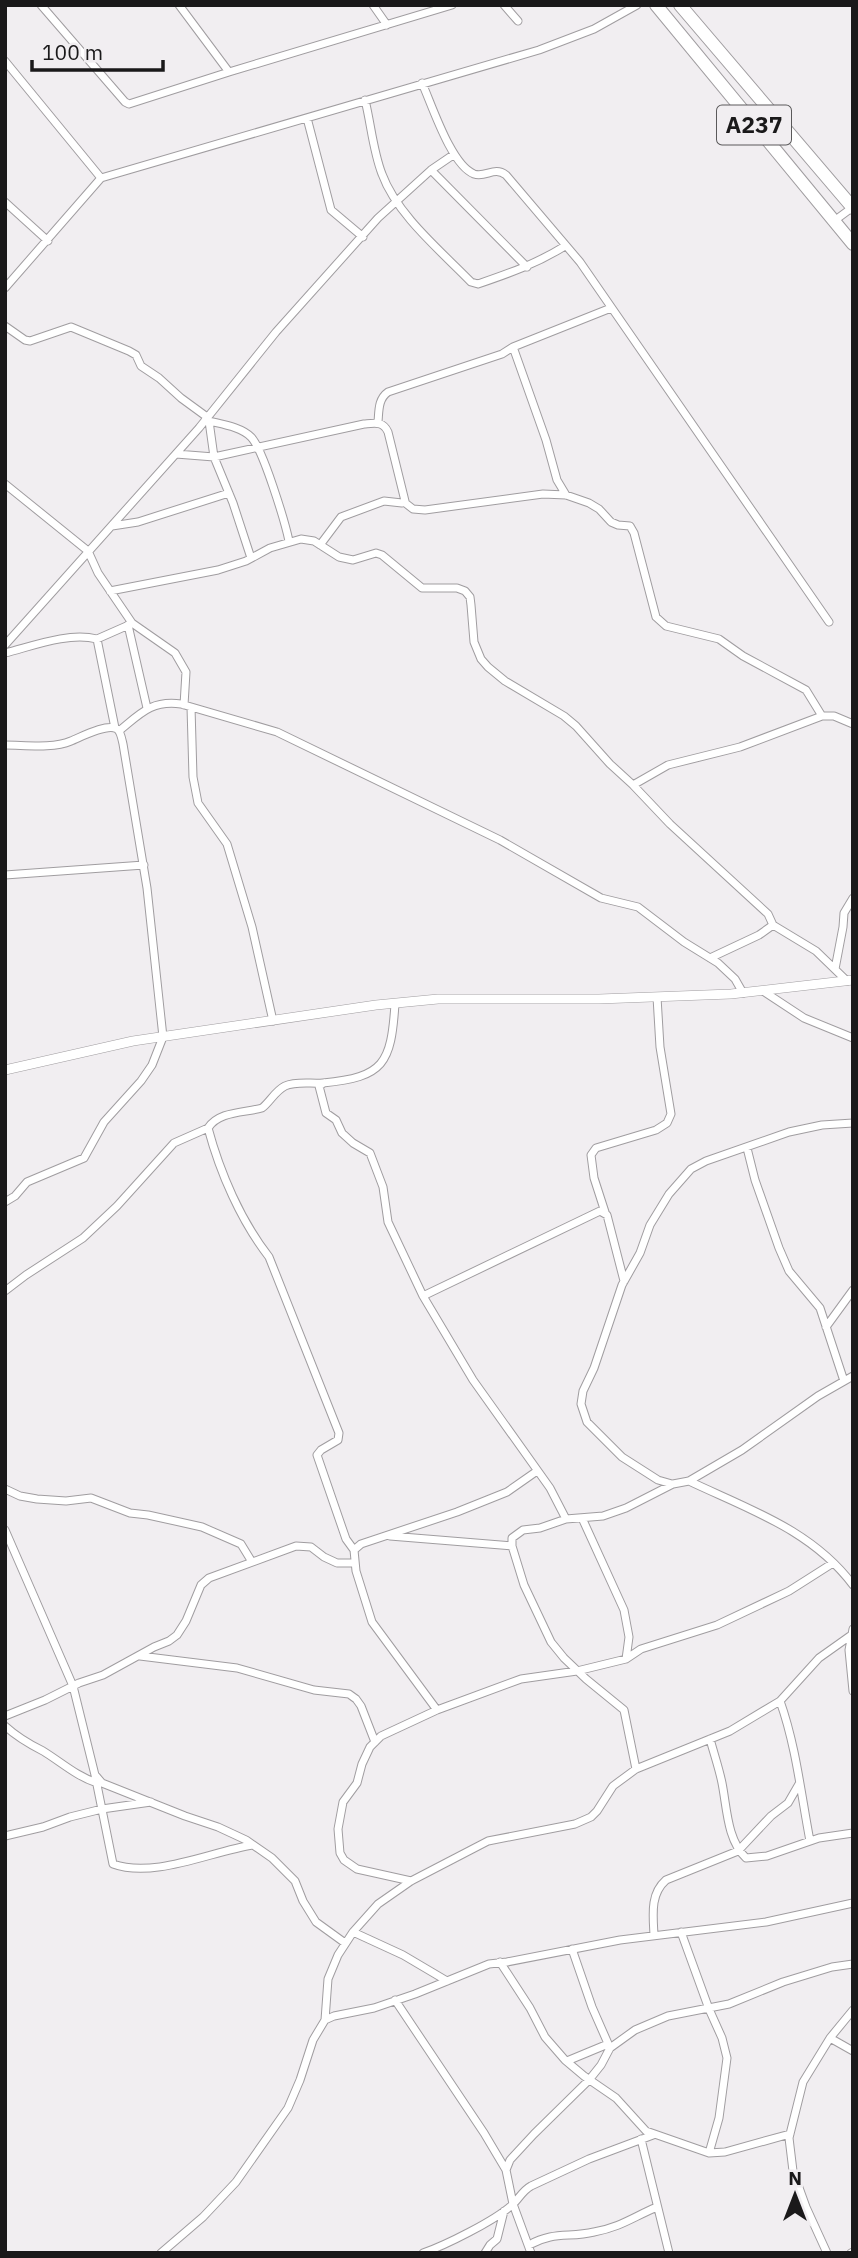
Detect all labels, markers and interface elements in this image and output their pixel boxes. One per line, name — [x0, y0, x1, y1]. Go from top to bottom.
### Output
scale bar — [32, 28, 163, 72]
text: 100 m — [42, 38, 103, 66]
road number: A237 — [717, 106, 791, 144]
north arrow — [760, 2160, 830, 2230]
text: N — [788, 2166, 802, 2190]

